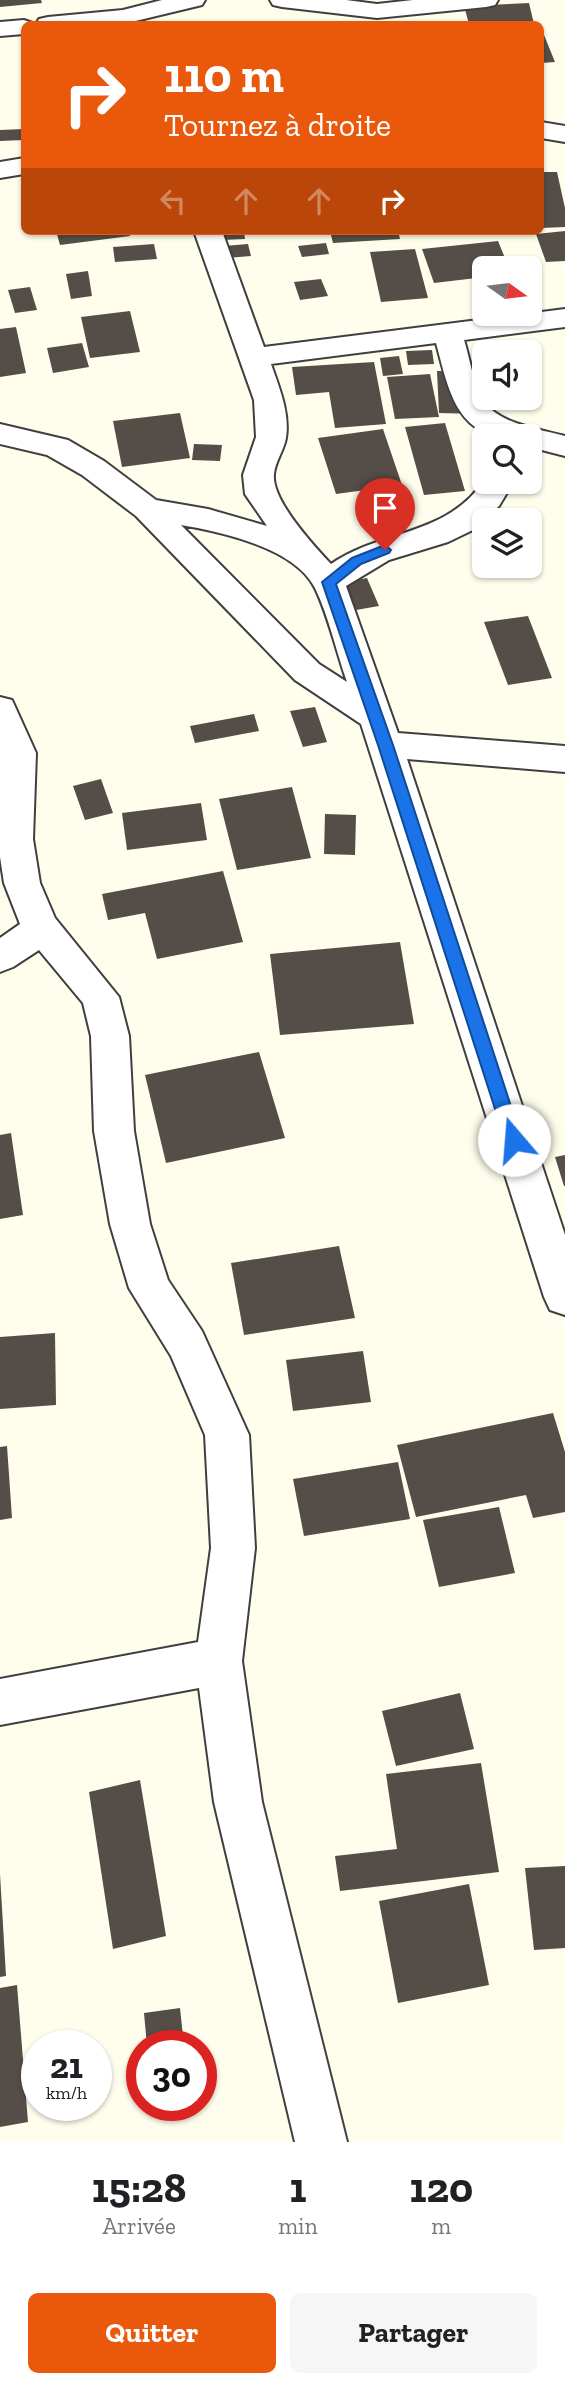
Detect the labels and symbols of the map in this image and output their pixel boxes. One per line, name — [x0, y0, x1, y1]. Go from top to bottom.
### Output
north arrow — [472, 256, 542, 326]
pin — [355, 478, 415, 550]
position arrow — [477, 1103, 551, 1177]
speed limit sign: 30 — [126, 2030, 217, 2121]

